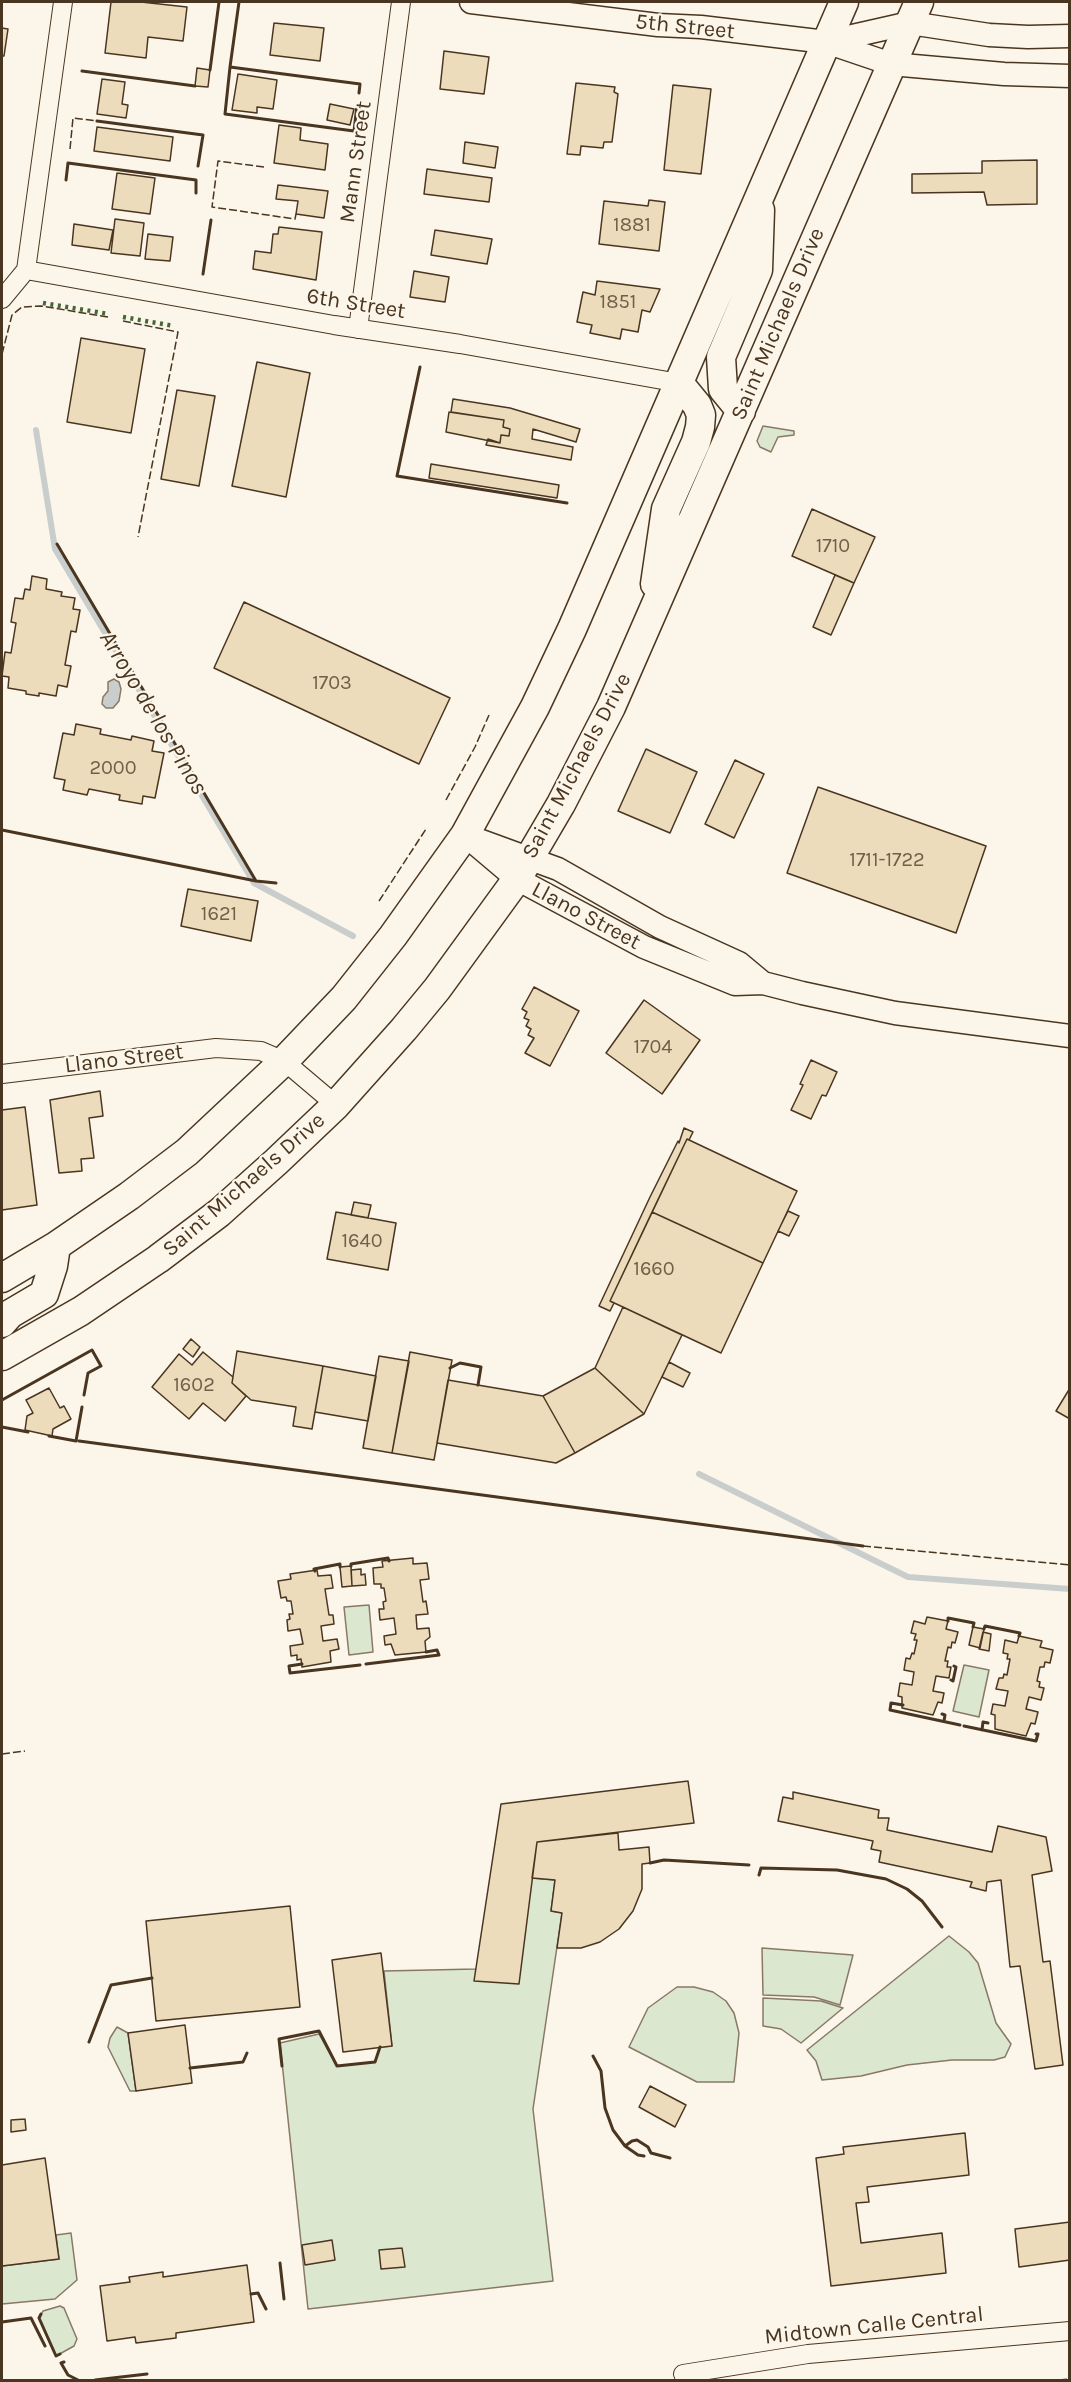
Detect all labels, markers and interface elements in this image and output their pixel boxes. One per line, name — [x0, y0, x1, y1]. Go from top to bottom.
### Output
street label: 5th Street — [634, 9, 736, 45]
street label: Mann Street — [334, 99, 378, 225]
house number: 1881 — [613, 213, 651, 237]
street label: Saint Michaels Drive — [726, 224, 830, 424]
street label: 6th Street — [305, 283, 407, 325]
house number: 1851 — [600, 290, 636, 314]
house number: 1710 — [816, 534, 850, 558]
water label: Arroyo de los Pinos — [93, 626, 213, 800]
street label: Saint Michaels Drive — [517, 669, 637, 863]
house number: 1703 — [312, 671, 352, 695]
house number: 2000 — [89, 756, 137, 780]
house number: 1711-1722 — [849, 848, 925, 872]
street label: Llano Street — [527, 876, 645, 956]
house number: 1621 — [201, 902, 237, 926]
house number: 1704 — [633, 1035, 673, 1059]
street label: Llano Street — [63, 1039, 185, 1079]
street label: Saint Michaels Drive — [157, 1107, 331, 1263]
house number: 1640 — [341, 1229, 383, 1253]
house number: 1660 — [633, 1257, 675, 1281]
house number: 1602 — [173, 1373, 215, 1397]
street label: Midtown Calle Central — [763, 2301, 985, 2351]

